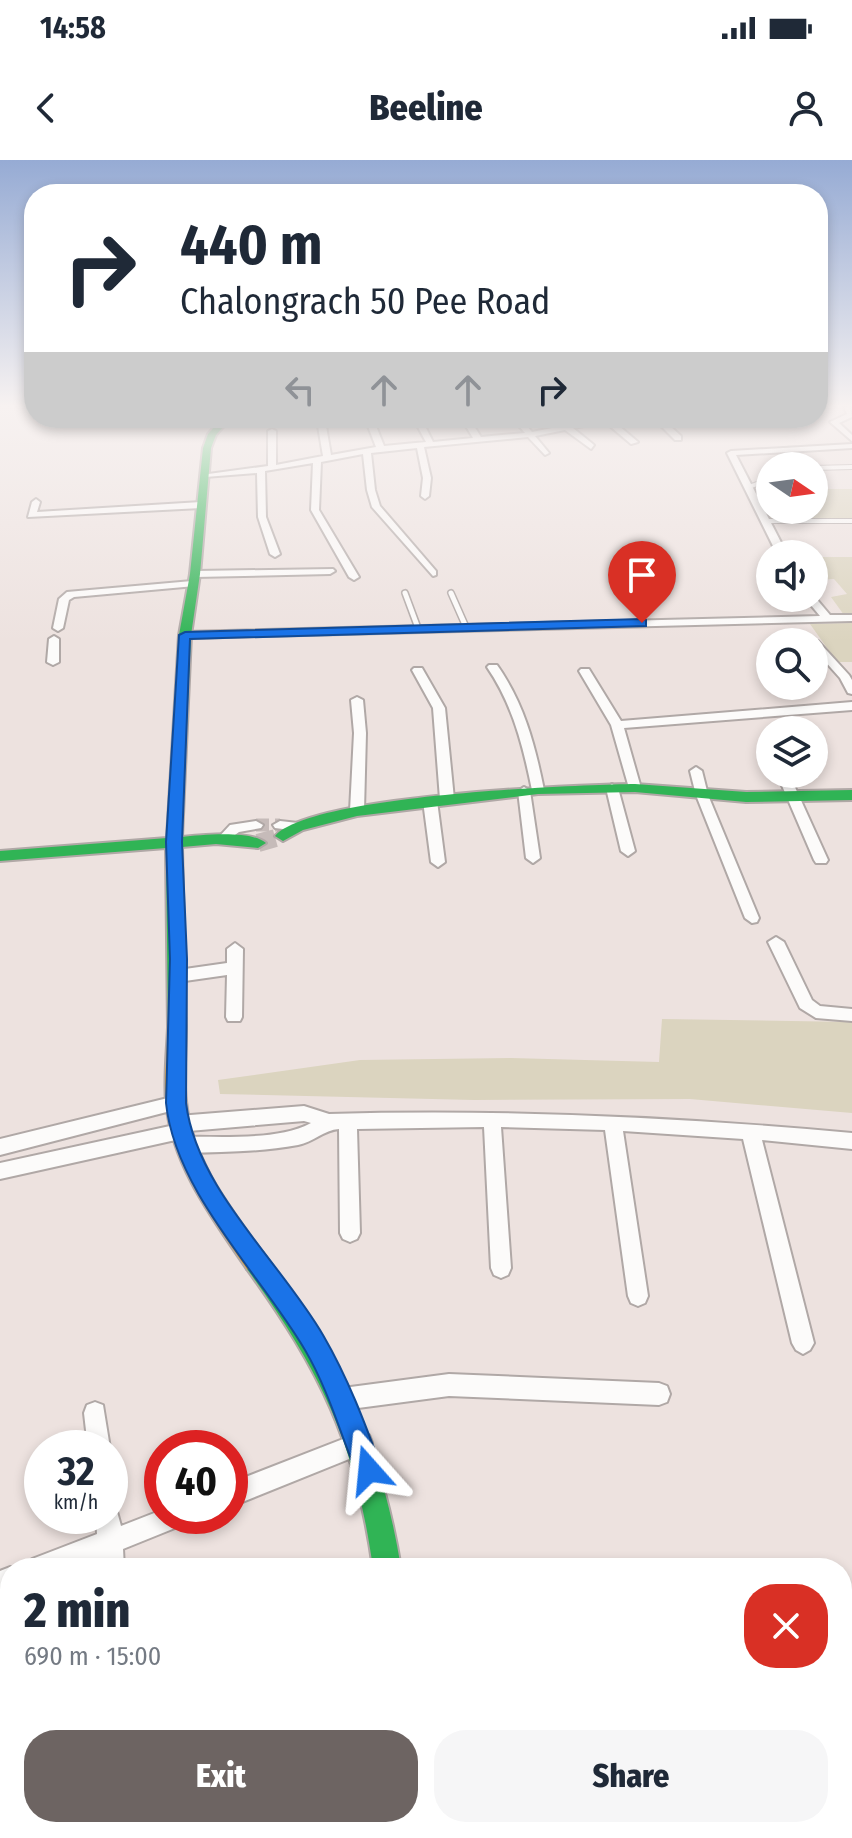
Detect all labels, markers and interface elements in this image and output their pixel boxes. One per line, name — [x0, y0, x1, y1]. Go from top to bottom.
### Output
text: 14:58 — [40, 10, 106, 46]
icon: back — [24, 86, 68, 130]
text: Beeline — [369, 86, 483, 130]
icon: person — [784, 86, 828, 130]
text: 440 m — [180, 212, 323, 279]
icon: right — [48, 216, 152, 320]
text: Chalongrach 50 Pee Road — [180, 280, 550, 324]
icon: left — [278, 368, 322, 412]
icon: ahead — [362, 368, 406, 412]
icon: ahead — [446, 368, 490, 412]
icon: right — [530, 368, 574, 412]
north arrow — [756, 452, 828, 524]
map controls — [756, 452, 828, 788]
button: sound — [756, 540, 828, 612]
pin — [608, 541, 676, 623]
icon: arrive — [620, 553, 664, 597]
button: search — [756, 628, 828, 700]
button: layers — [756, 716, 828, 788]
position arrow — [327, 1428, 411, 1512]
speed limit sign: 40 — [144, 1430, 248, 1534]
text: 32 — [57, 1448, 95, 1496]
text: km/h — [54, 1490, 98, 1514]
text: 2 min — [24, 1582, 130, 1640]
button: close — [744, 1584, 828, 1668]
text: 690 m · 15:00 — [24, 1641, 161, 1672]
button: Exit — [24, 1730, 418, 1822]
button: Share — [434, 1730, 828, 1822]

